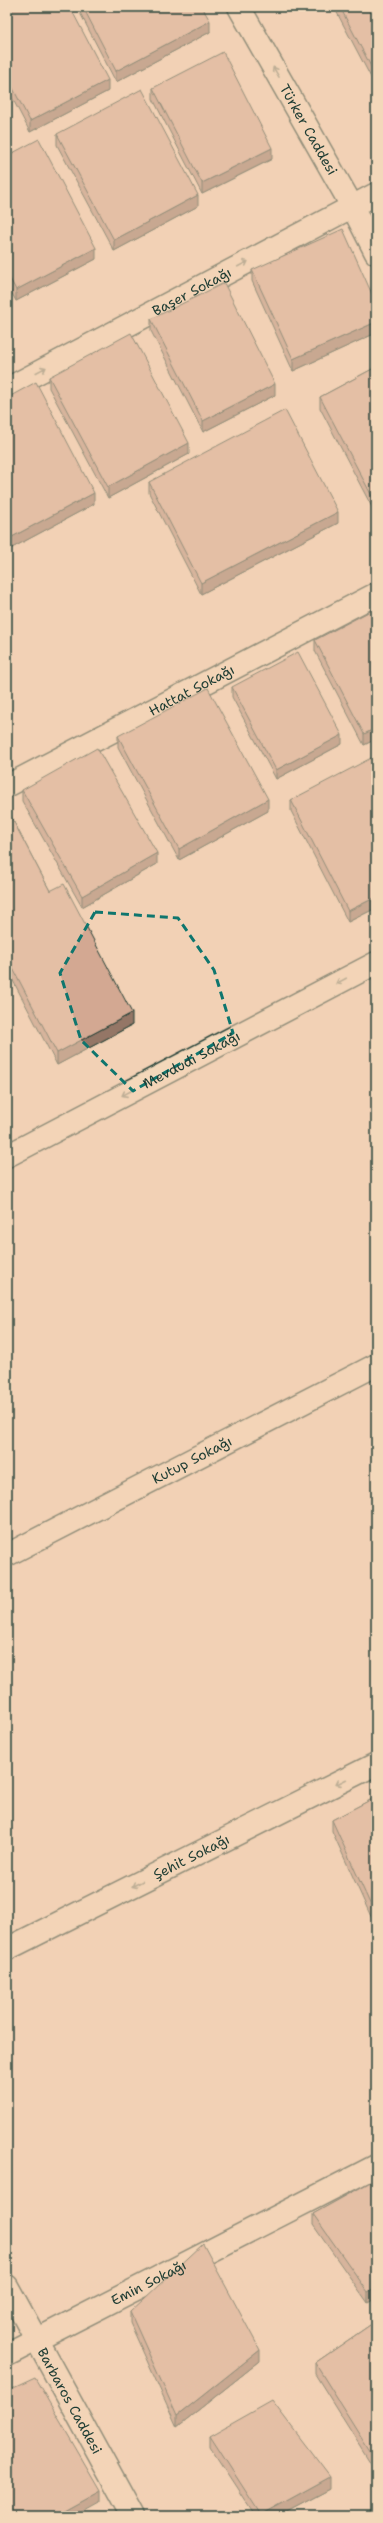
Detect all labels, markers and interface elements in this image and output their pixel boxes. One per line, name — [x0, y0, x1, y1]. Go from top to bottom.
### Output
one-way arrow — [272, 66, 280, 78]
street label: Türker Caddesi — [276, 81, 342, 178]
one-way arrow — [237, 260, 249, 267]
street label: Başer Sokağı — [149, 263, 235, 320]
one-way arrow — [35, 366, 47, 374]
street label: Hattat Sokağı — [146, 660, 237, 720]
one-way arrow — [336, 978, 348, 985]
street label: Mevdudi Sokağı — [140, 1027, 243, 1092]
one-way arrow — [121, 1090, 133, 1097]
street label: Kutup Sokağı — [149, 1432, 235, 1488]
one-way arrow — [335, 1779, 347, 1786]
street label: Şehit Sokağı — [150, 1830, 232, 1883]
one-way arrow — [131, 1881, 143, 1888]
street label: Emin Sokağı — [108, 2256, 189, 2309]
street label: Barbaros Caddesi — [34, 2345, 106, 2457]

